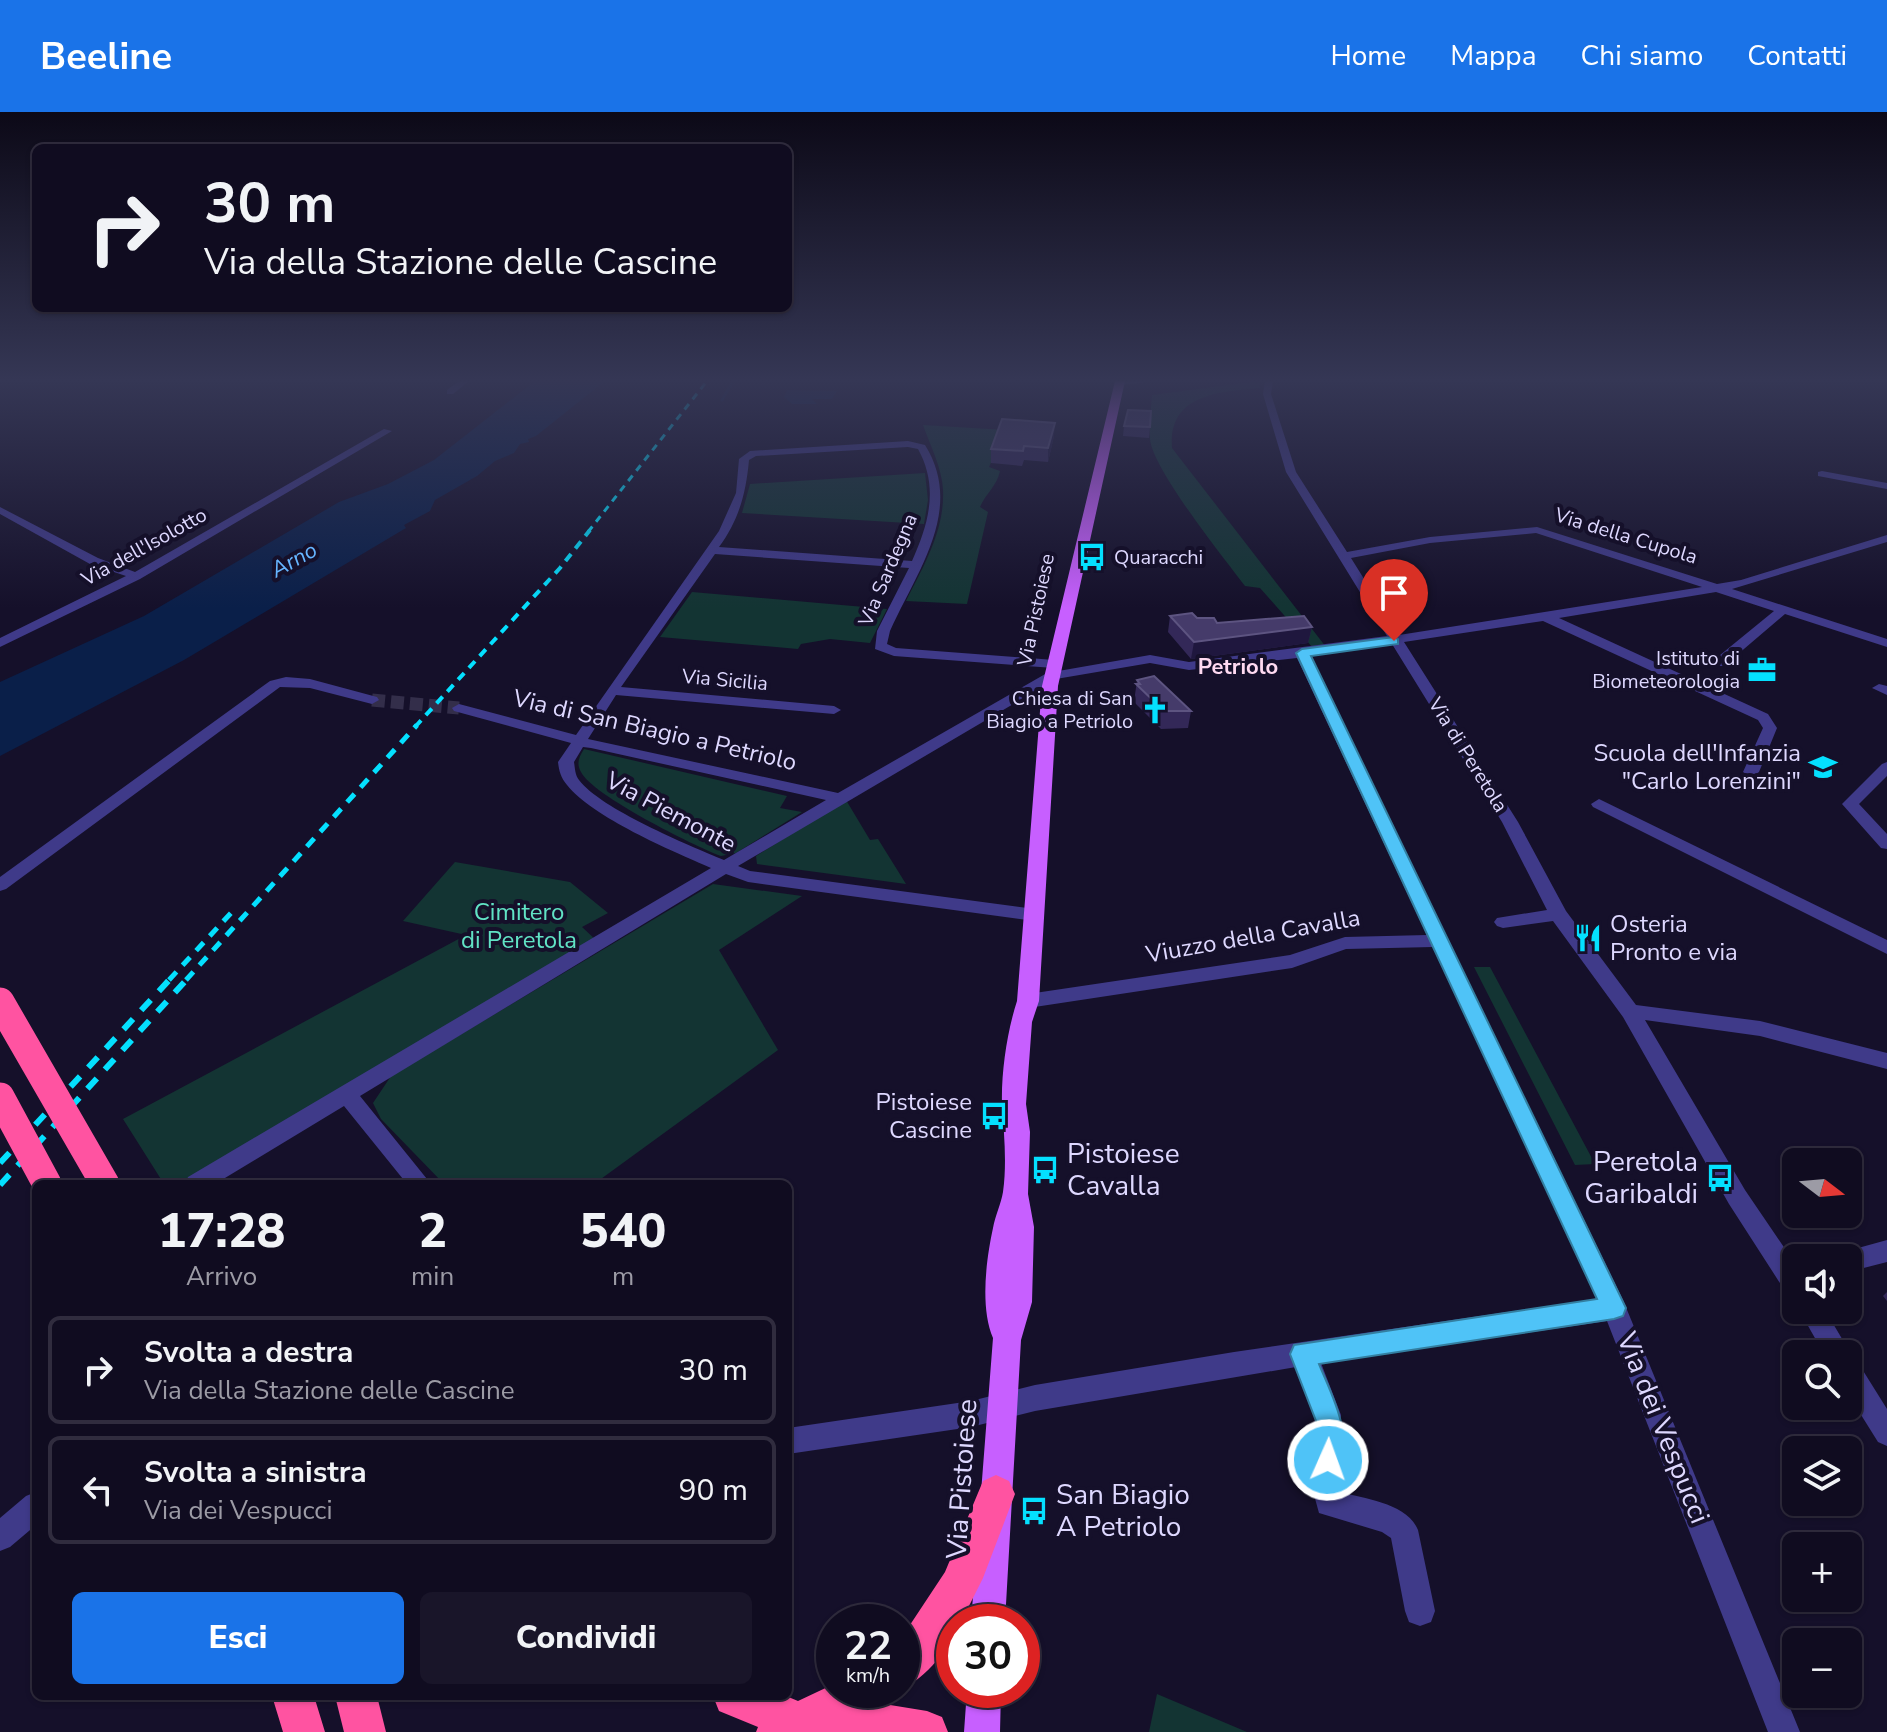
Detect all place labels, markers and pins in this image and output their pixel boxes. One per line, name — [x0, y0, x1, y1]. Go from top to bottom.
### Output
bus stop icon: Quaracchi — [1077, 542, 1107, 572]
place label: Quaracchi — [1114, 544, 1203, 571]
pin — [1360, 559, 1428, 641]
place label: Istituto di Biometeorologia — [1592, 645, 1740, 695]
office icon: Istituto di Biometeorologia — [1747, 655, 1777, 685]
place label: Chiesa di San Biagio a Petriolo — [986, 685, 1133, 735]
church icon: Chiesa di San Biagio a Petriolo — [1140, 695, 1170, 725]
place label: Scuola dell'Infanzia "Carlo Lorenzini" — [1594, 737, 1801, 797]
school or university icon: Scuola dell'Infanzia "Carlo Lorenzini" — [1808, 752, 1838, 782]
place label: Osteria Pronto e via — [1610, 908, 1738, 968]
restaurant icon: Osteria Pronto e via — [1573, 923, 1603, 953]
place label: Pistoiese Cascine — [876, 1086, 972, 1146]
bus stop icon: Pistoiese Cascine — [979, 1101, 1009, 1131]
place label: Pistoiese Cavalla — [1067, 1135, 1180, 1205]
place label: Peretola Garibaldi — [1584, 1143, 1698, 1213]
bus stop icon: Pistoiese Cavalla — [1030, 1155, 1060, 1185]
bus stop icon: Peretola Garibaldi — [1705, 1163, 1735, 1193]
place label: San Biagio A Petriolo — [1056, 1476, 1190, 1546]
bus stop icon: San Biagio A Petriolo — [1019, 1496, 1049, 1526]

